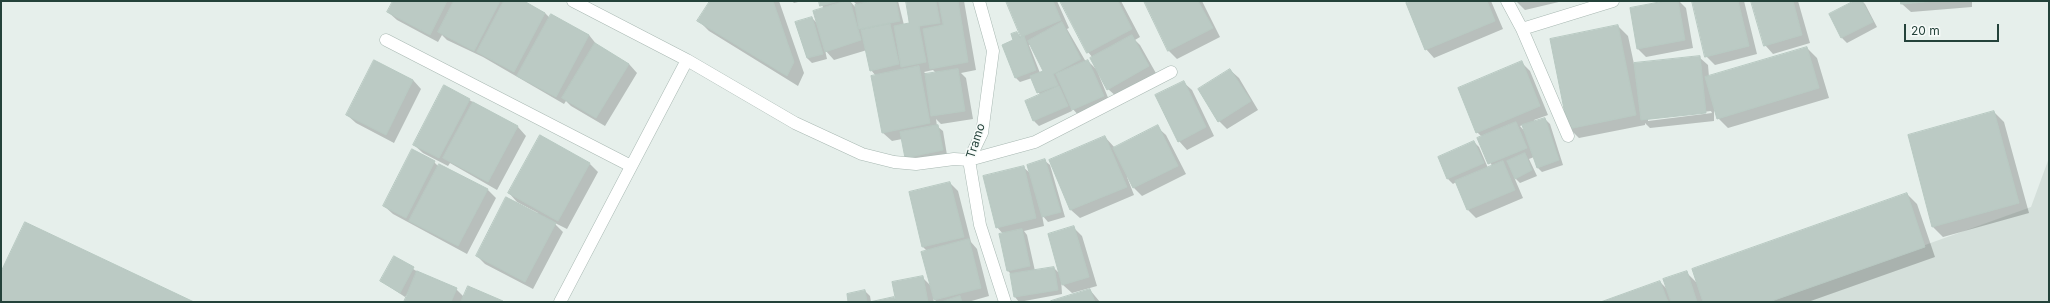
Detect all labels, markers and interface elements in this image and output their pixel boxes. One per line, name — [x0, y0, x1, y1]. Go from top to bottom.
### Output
scale bar — [1906, 16, 2001, 42]
text: 20 m — [1911, 23, 1940, 38]
street label: Tramo — [964, 122, 988, 160]

